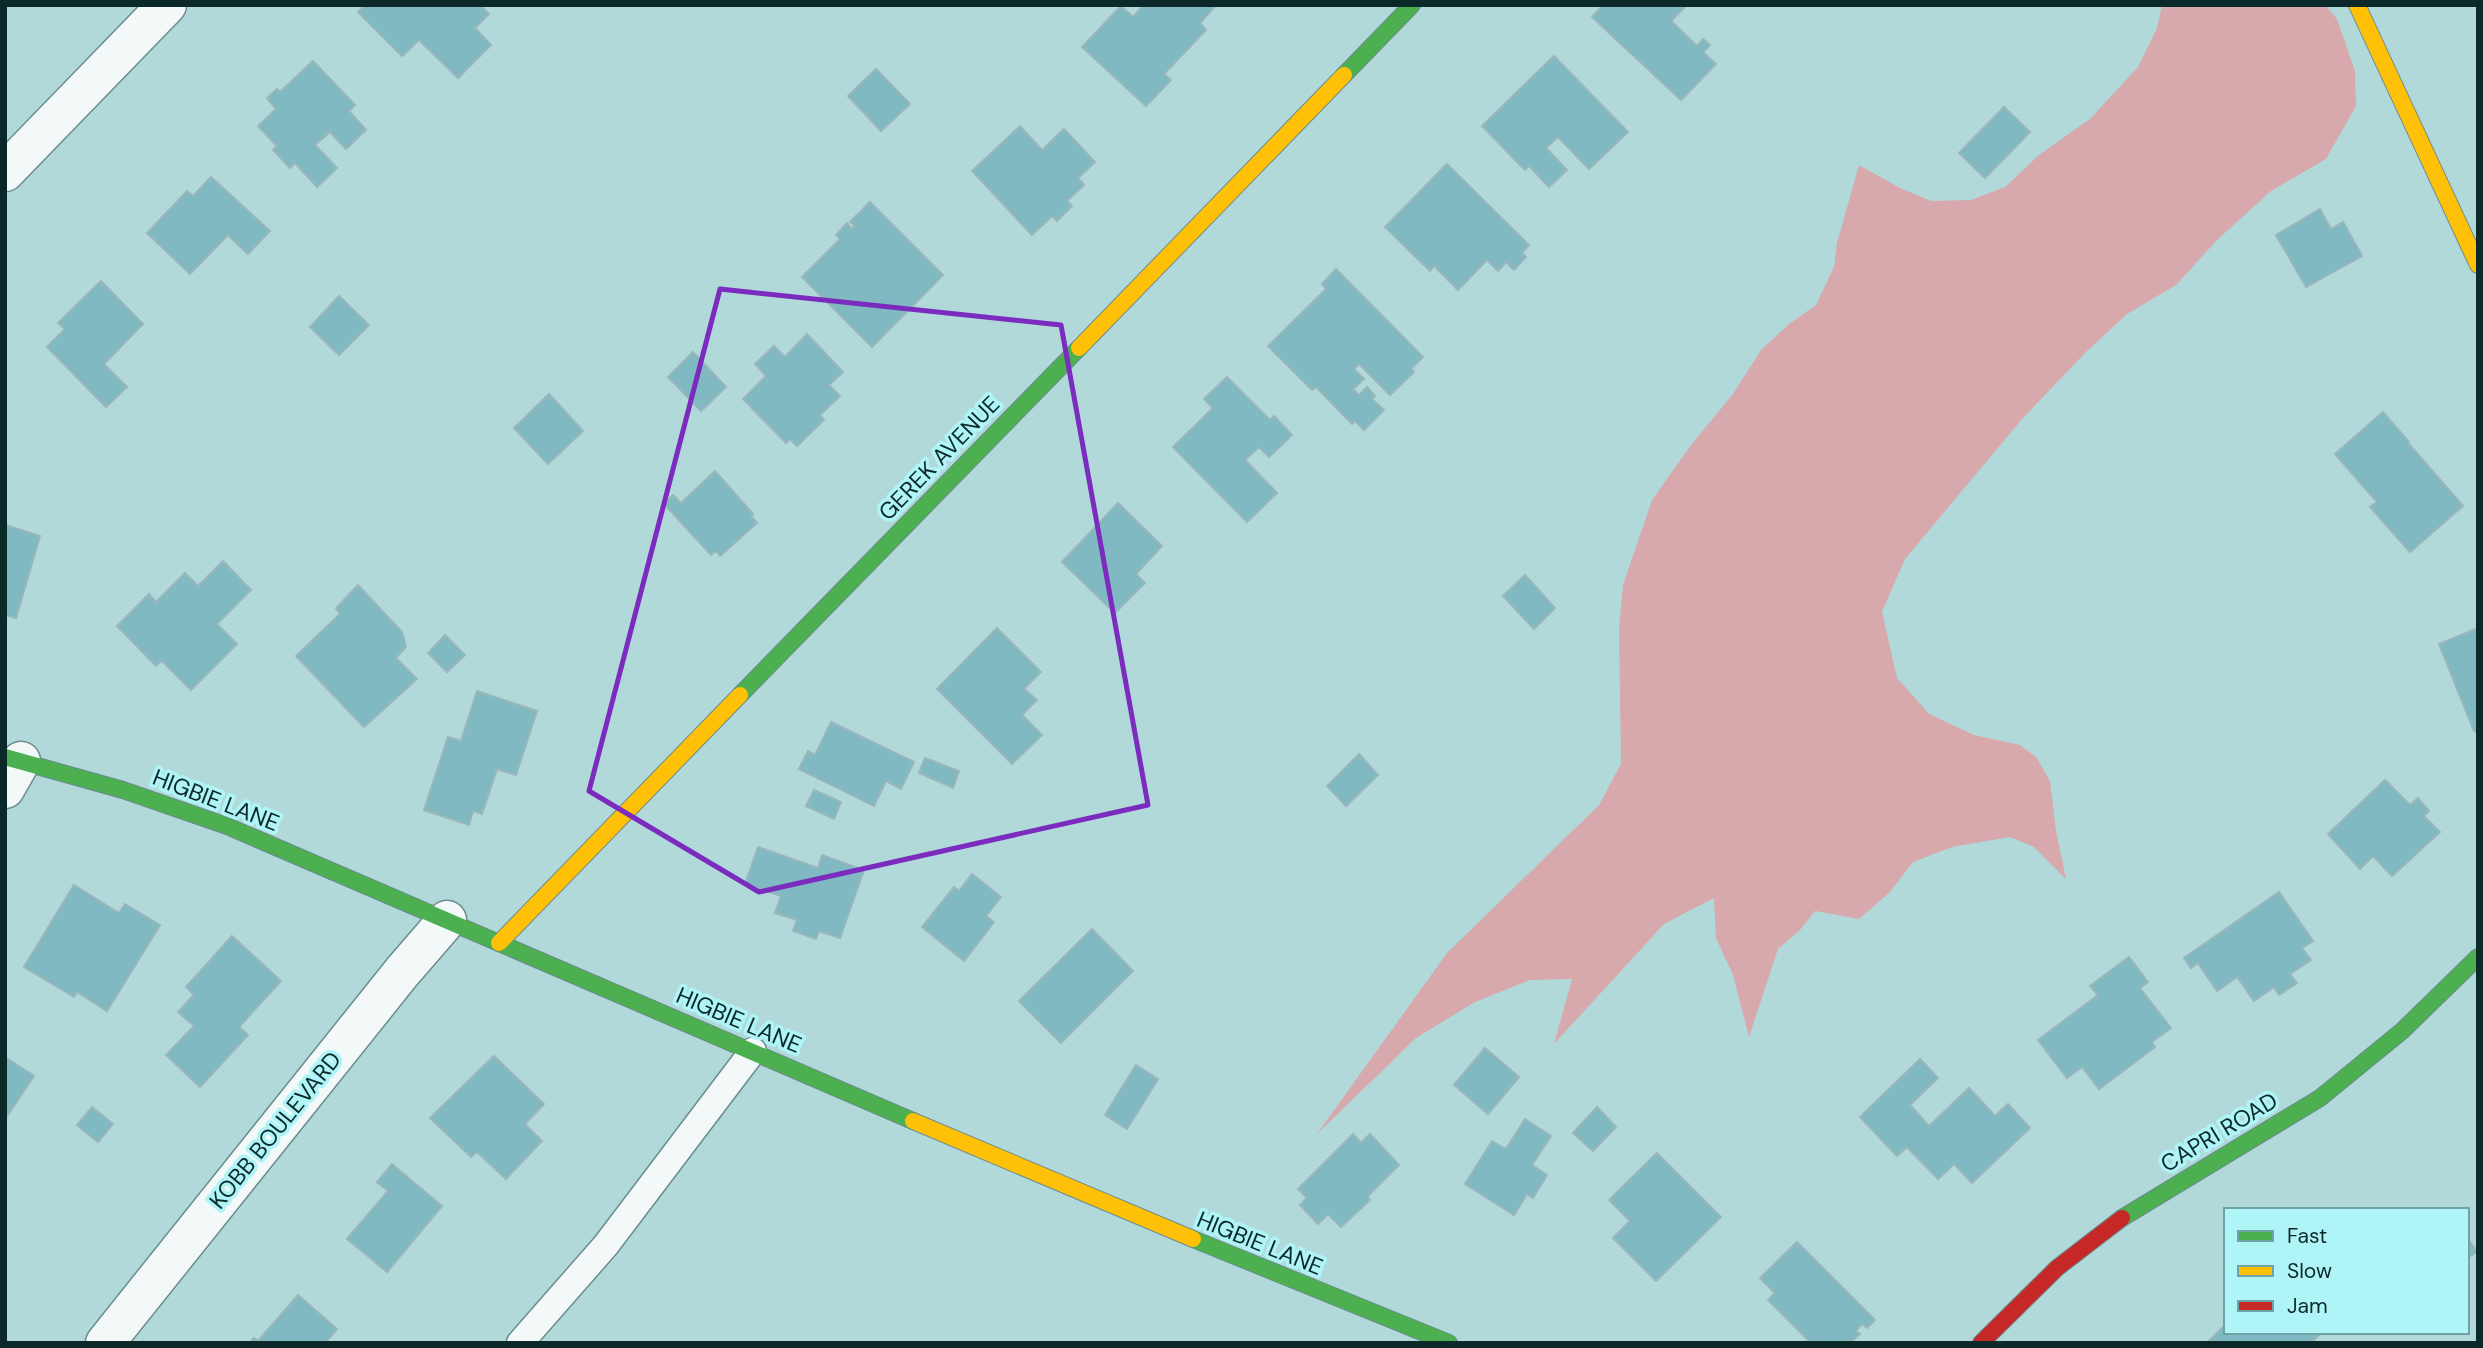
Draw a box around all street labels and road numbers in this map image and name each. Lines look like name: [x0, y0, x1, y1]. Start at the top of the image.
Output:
street label: GEREK AVENUE: [872, 389, 1006, 527]
street label: HIGBIE LANE: [148, 762, 284, 838]
street label: HIGBIE LANE: [672, 980, 806, 1060]
street label: KOBB BOULEVARD: [202, 1045, 348, 1215]
street label: CAPRI ROAD: [2155, 1085, 2283, 1179]
street label: HIGBIE LANE: [1193, 1204, 1327, 1282]

